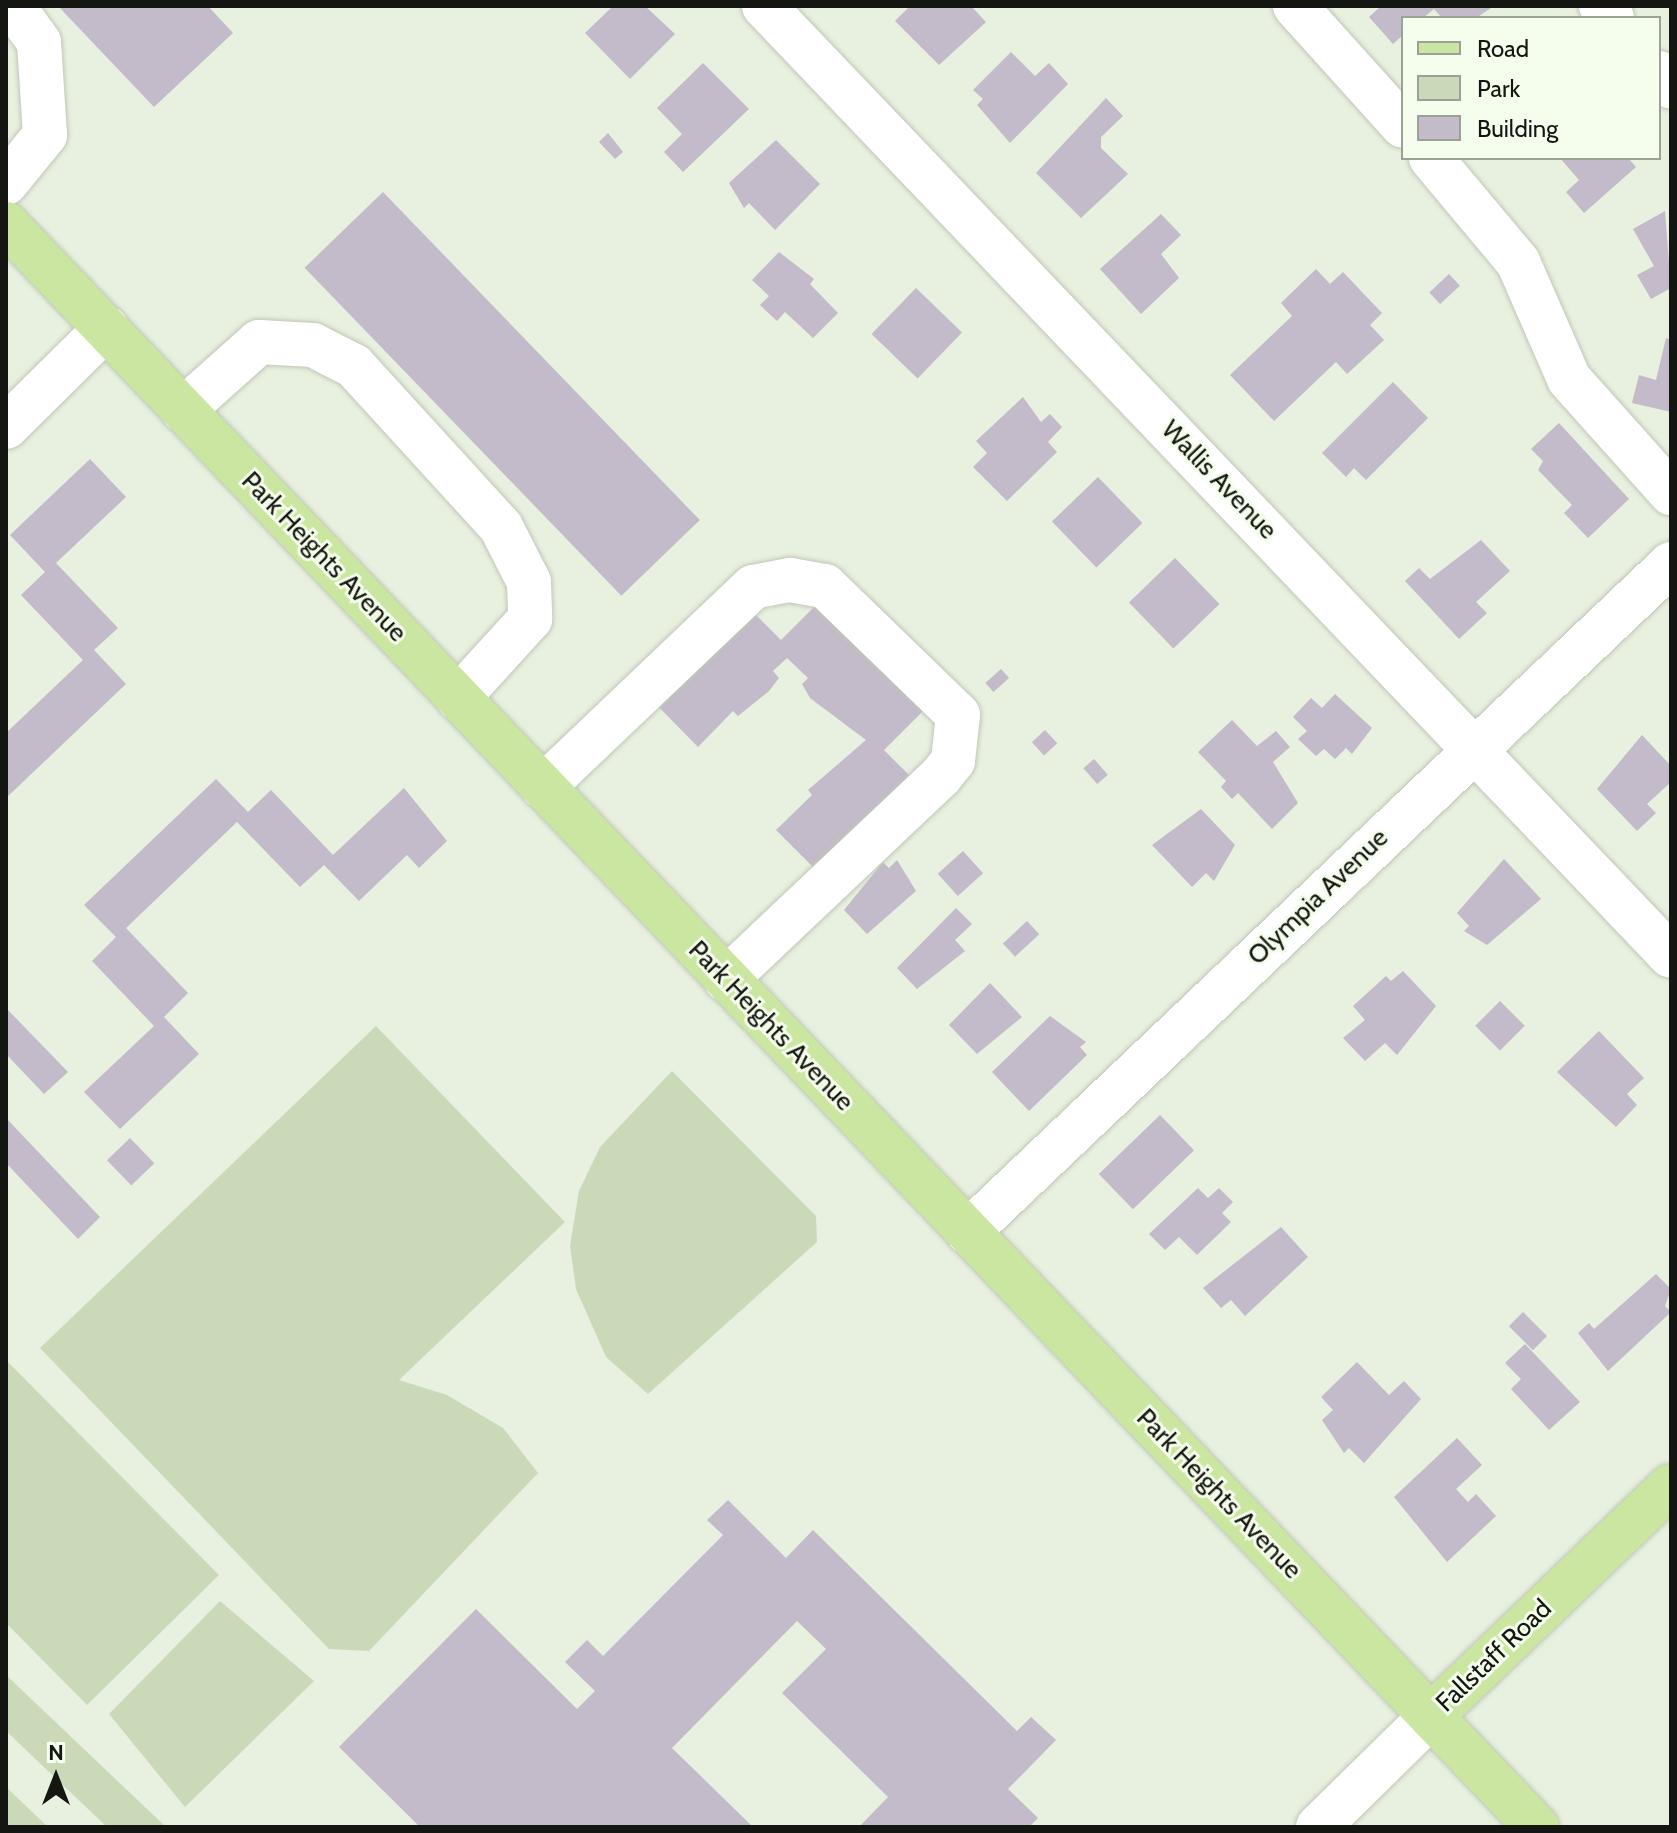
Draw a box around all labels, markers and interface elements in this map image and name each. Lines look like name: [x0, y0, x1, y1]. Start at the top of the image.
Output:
legend: [1401, 16, 1661, 160]
text: Road: [1477, 34, 1529, 63]
text: Park: [1477, 74, 1520, 103]
text: Building: [1477, 114, 1558, 143]
street label: Wallis Avenue: [1155, 414, 1283, 546]
street label: Park Heights Avenue: [235, 466, 413, 648]
street label: Olympia Avenue: [1242, 822, 1394, 972]
street label: Park Heights Avenue: [682, 935, 860, 1117]
street label: Park Heights Avenue: [1130, 1403, 1308, 1585]
street label: Fallstaff Road: [1430, 1593, 1558, 1719]
north arrow: [16, 1737, 96, 1817]
text: N: [48, 1739, 64, 1766]

